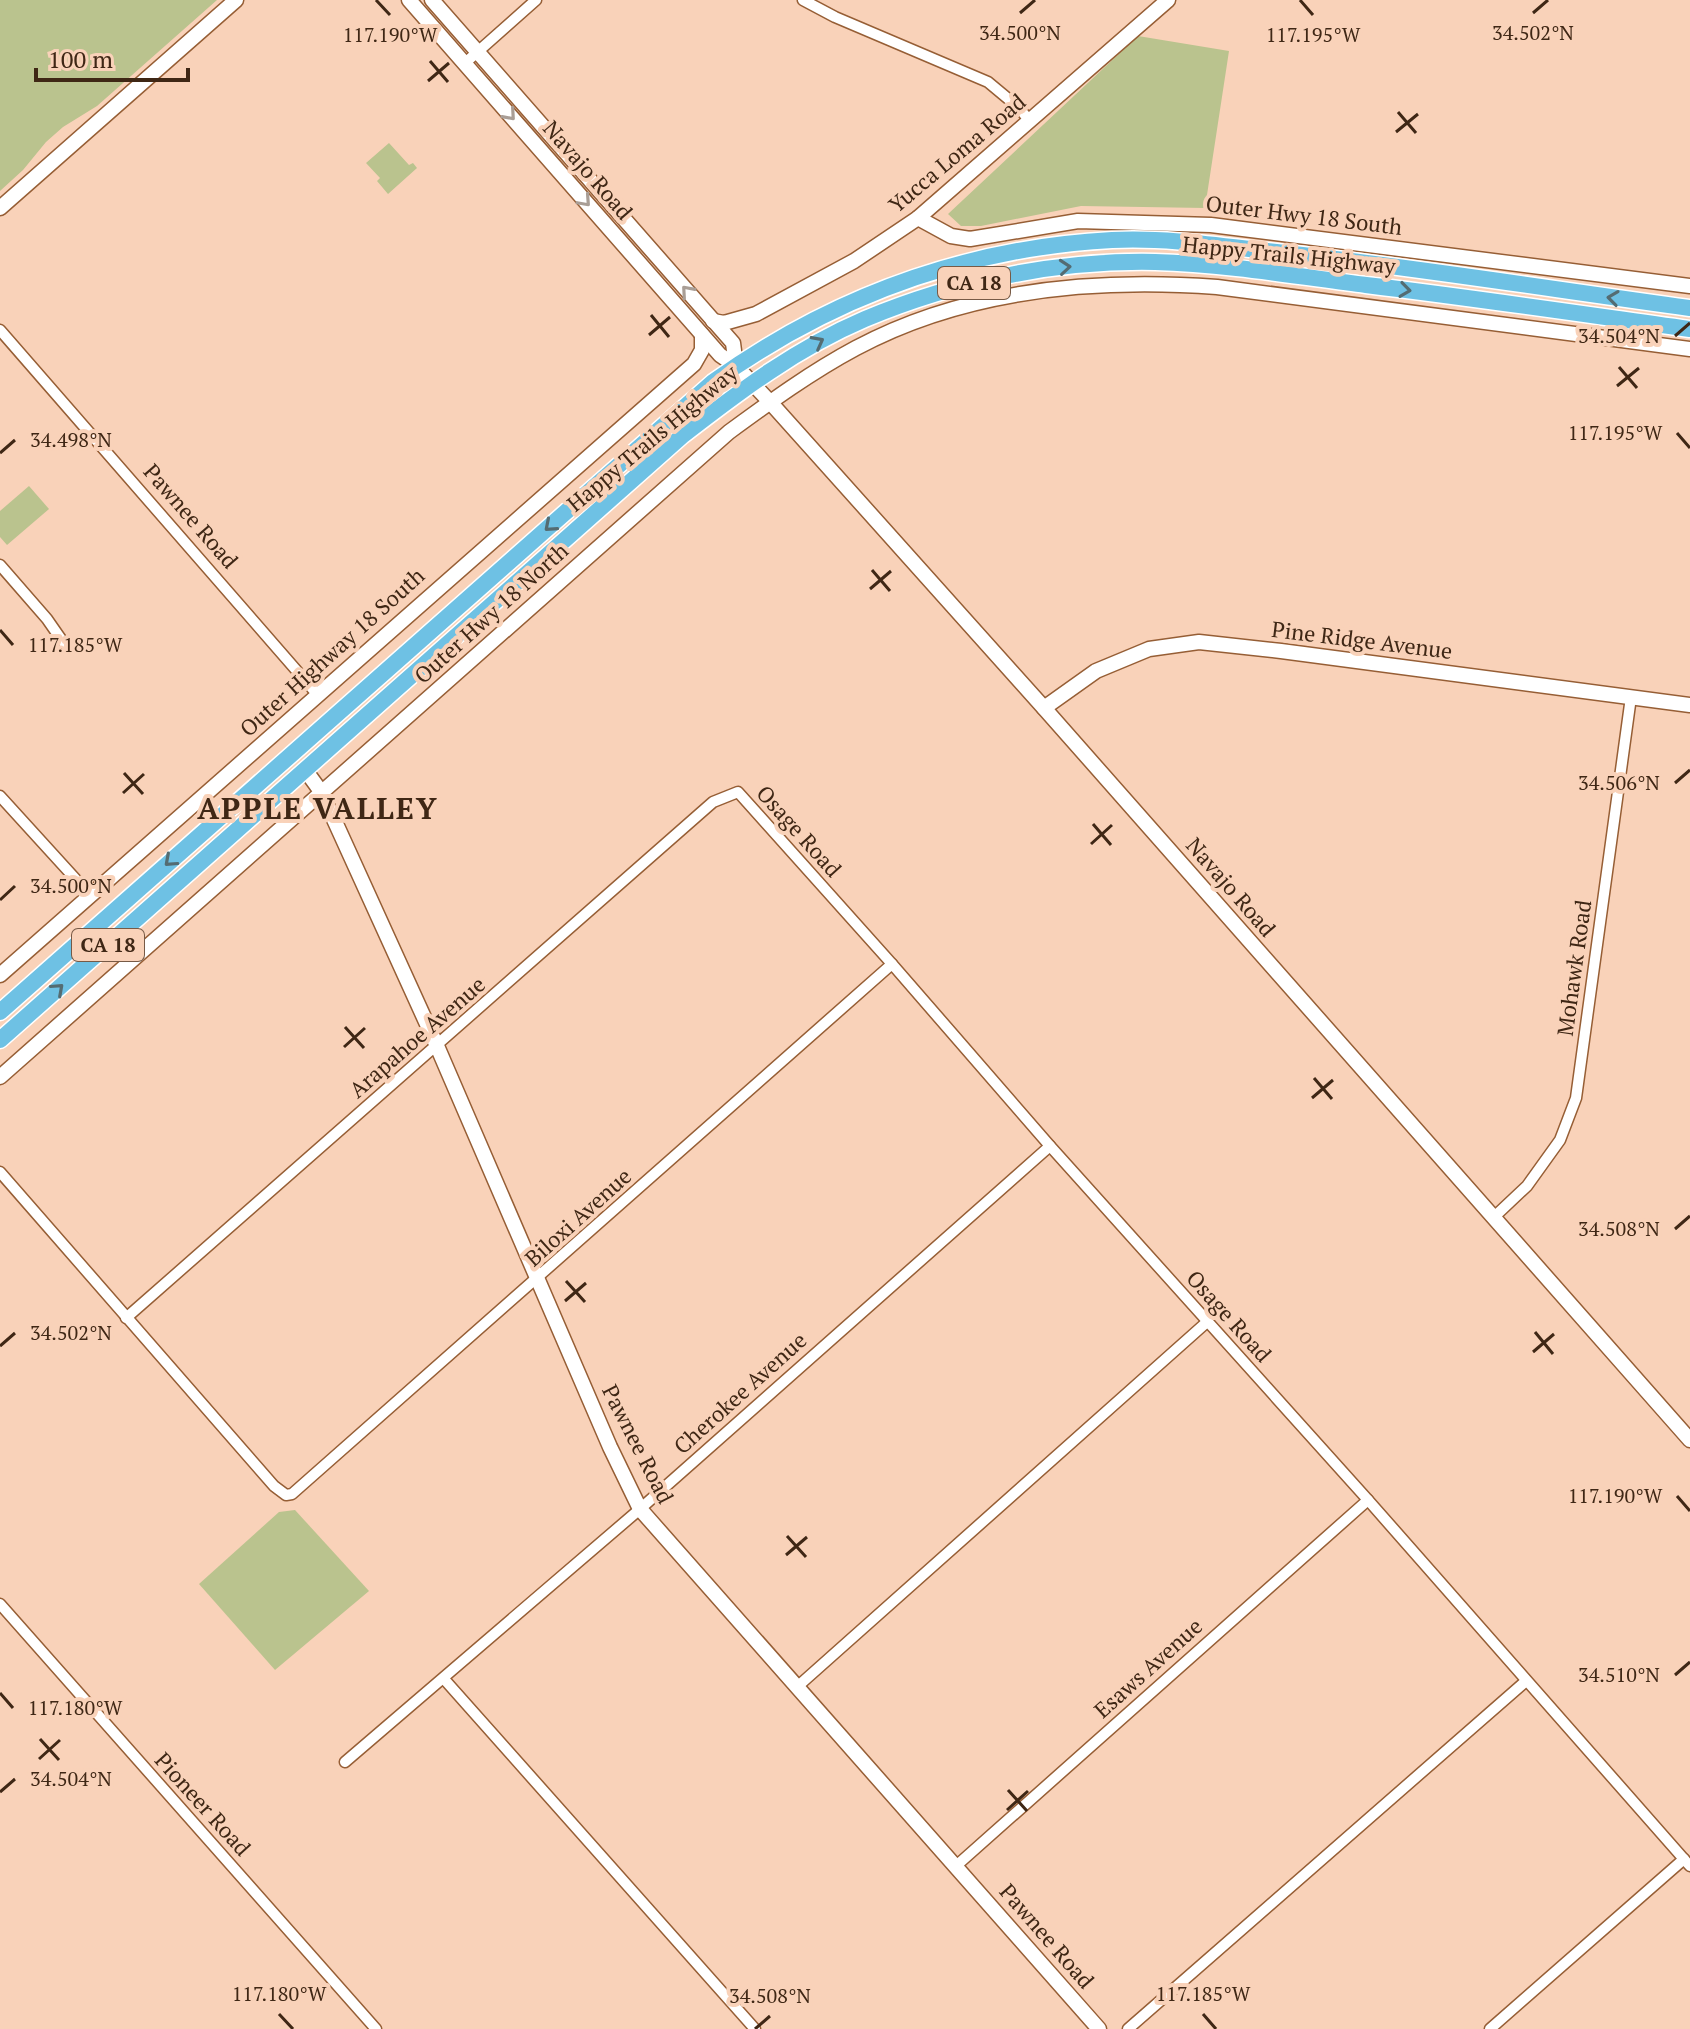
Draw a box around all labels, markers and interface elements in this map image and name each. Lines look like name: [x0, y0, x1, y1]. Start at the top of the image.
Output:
text: 34.500°N: [979, 19, 1061, 46]
text: 34.502°N: [1492, 19, 1574, 46]
text: 117.190°W: [343, 21, 438, 48]
text: 117.195°W: [1266, 21, 1361, 48]
scale bar: [36, 32, 188, 82]
text: 100 m: [48, 43, 113, 75]
street label: Yucca Loma Road: [882, 87, 1031, 218]
one-way arrow: [500, 105, 515, 120]
street label: Navajo Road: [537, 114, 639, 225]
street label: Outer Hwy 18 South: [1204, 188, 1404, 241]
one-way arrow: [576, 192, 590, 207]
street label: Happy Trails Highway: [1181, 229, 1398, 280]
one-way arrow: [1059, 258, 1072, 275]
road number: CA 18: [938, 267, 1010, 299]
one-way arrow: [1399, 281, 1412, 298]
one-way arrow: [682, 285, 697, 300]
one-way arrow: [1606, 290, 1620, 307]
text: 34.504°N: [1578, 322, 1660, 349]
one-way arrow: [810, 337, 824, 352]
street label: Happy Trails Highway: [560, 357, 744, 518]
text: 117.195°W: [1568, 419, 1663, 446]
text: 34.498°N: [30, 426, 112, 453]
street label: Pawnee Road: [138, 457, 245, 574]
one-way arrow: [544, 516, 559, 531]
street label: Outer Hwy 18 North: [408, 536, 574, 690]
street label: Outer Highway 18 South: [233, 561, 430, 742]
street label: Pine Ridge Avenue: [1270, 614, 1454, 665]
text: 117.185°W: [28, 631, 123, 658]
text: 34.506°N: [1578, 769, 1660, 796]
street label: Osage Road: [750, 779, 848, 883]
district label: APPLE VALLEY: [197, 788, 439, 828]
street label: Navajo Road: [1180, 831, 1282, 942]
one-way arrow: [165, 851, 180, 865]
text: 34.500°N: [30, 872, 112, 899]
street label: Mohawk Road: [1550, 898, 1597, 1038]
road number: CA 18: [72, 929, 144, 961]
street label: Arapahoe Avenue: [343, 970, 491, 1104]
one-way arrow: [49, 984, 64, 998]
street label: Biloxi Avenue: [518, 1161, 637, 1272]
text: 34.508°N: [1578, 1215, 1660, 1242]
street label: Osage Road: [1180, 1264, 1278, 1368]
text: 34.502°N: [30, 1319, 112, 1346]
street label: Cherokee Avenue: [667, 1325, 812, 1460]
street label: Pawnee Road: [596, 1379, 681, 1508]
text: 117.190°W: [1568, 1482, 1663, 1509]
street label: Esaws Avenue: [1087, 1611, 1208, 1724]
text: 34.510°N: [1578, 1661, 1660, 1688]
text: 117.180°W: [28, 1694, 123, 1721]
street label: Pioneer Road: [149, 1746, 258, 1862]
text: 34.504°N: [30, 1765, 112, 1792]
street label: Pawnee Road: [994, 1877, 1101, 1994]
text: 117.180°W: [232, 1980, 327, 2007]
text: 117.185°W: [1156, 1980, 1251, 2007]
text: 34.508°N: [729, 1982, 811, 2009]

